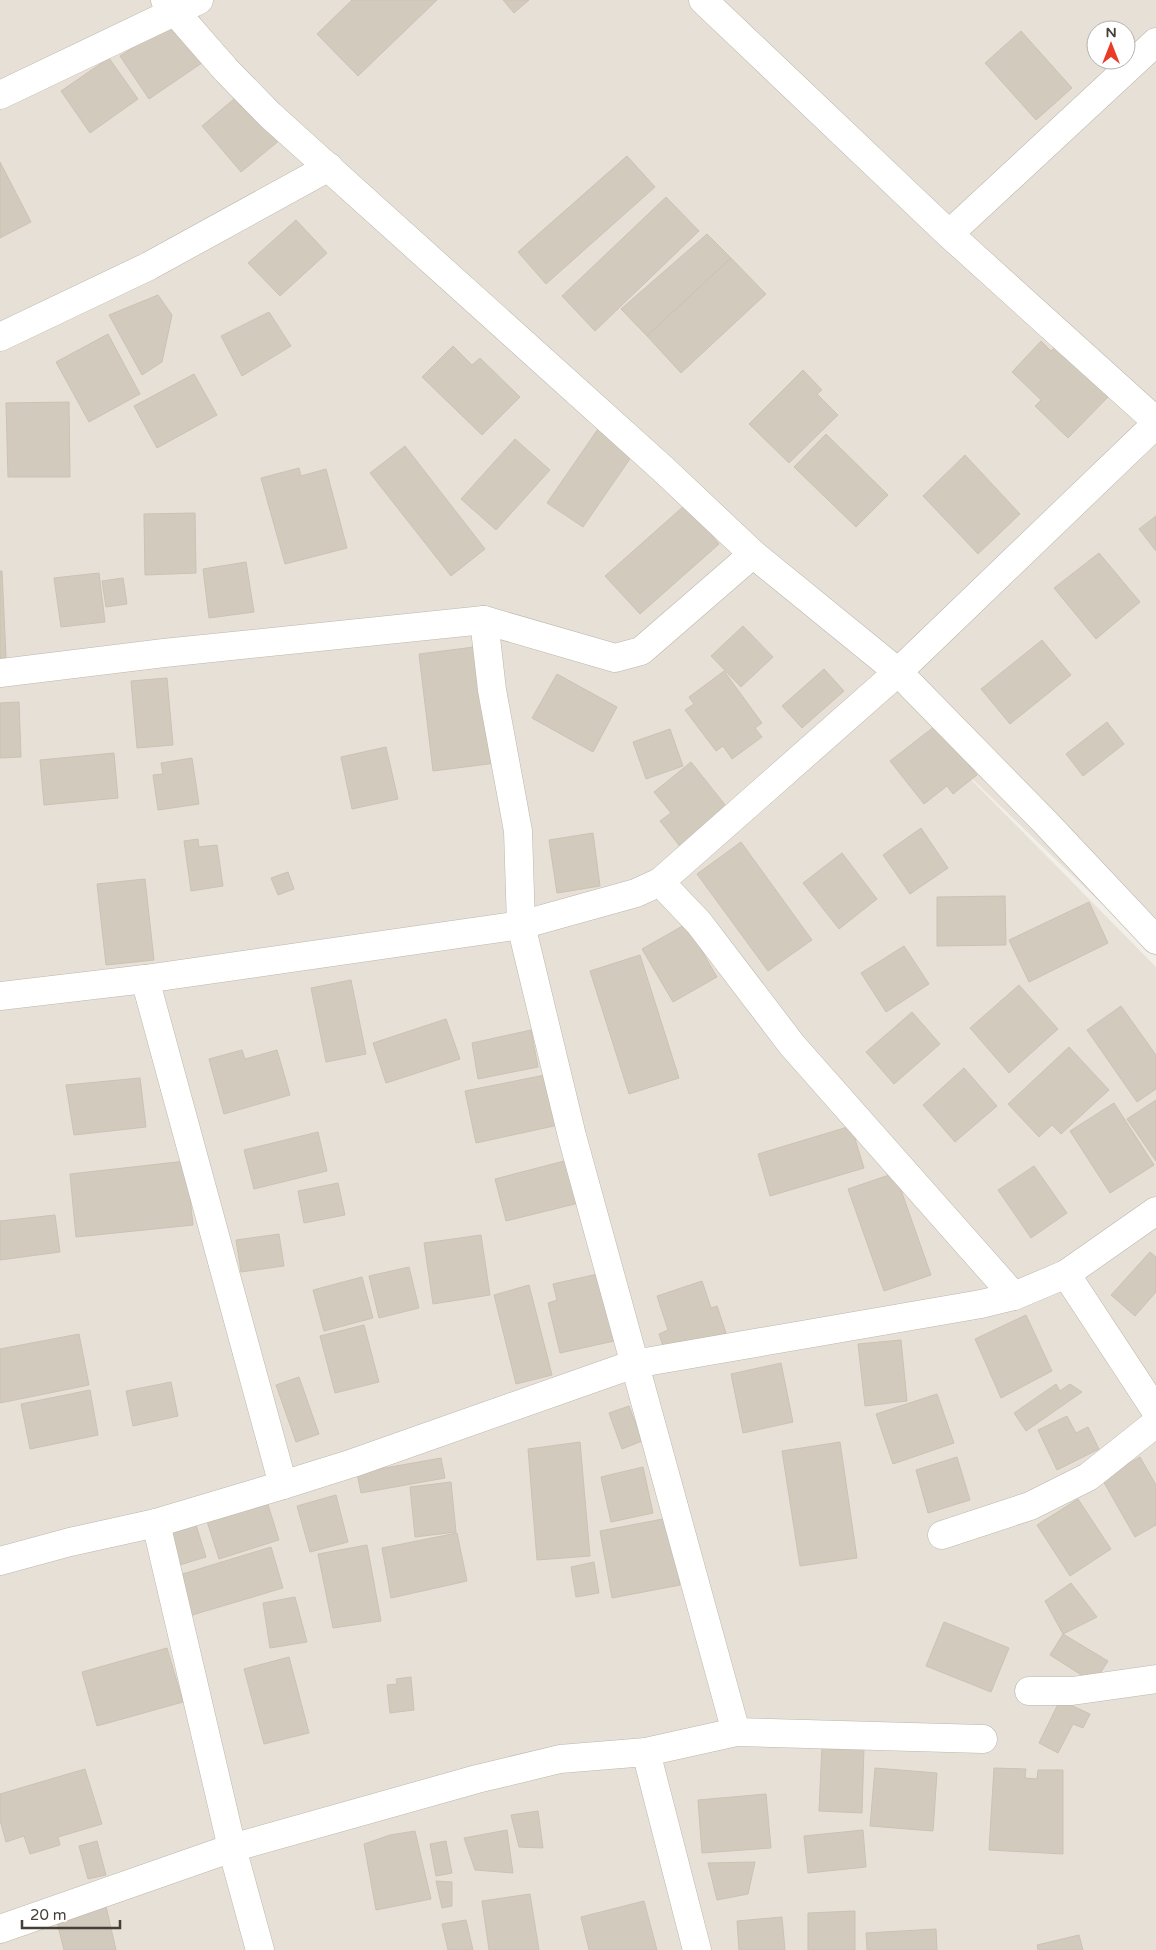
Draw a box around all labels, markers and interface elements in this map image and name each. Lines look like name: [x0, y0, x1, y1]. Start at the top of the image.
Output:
north arrow: [1086, 20, 1136, 70]
text: N: [1105, 24, 1117, 41]
scale bar: [22, 1898, 120, 1930]
text: 20 m: [30, 1906, 67, 1924]

